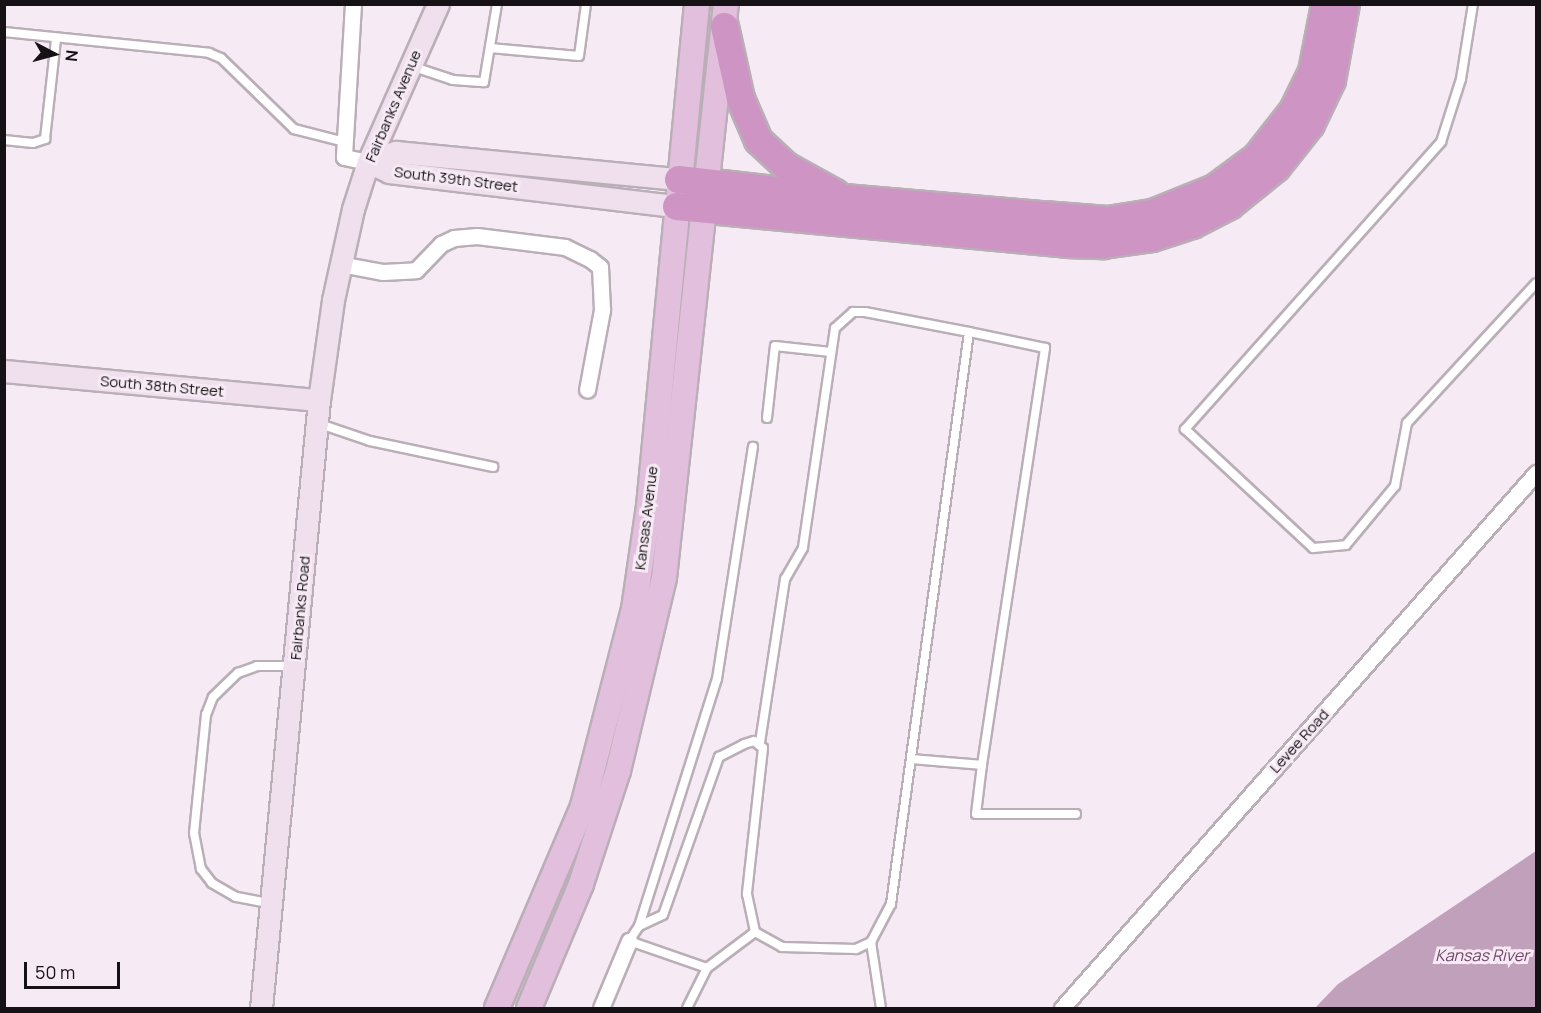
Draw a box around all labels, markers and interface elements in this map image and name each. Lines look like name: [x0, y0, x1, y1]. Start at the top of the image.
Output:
north arrow: [24, 24, 84, 84]
street label: Fairbanks Avenue: [361, 47, 425, 165]
text: N: [60, 49, 83, 63]
street label: South 39th Street: [393, 162, 519, 196]
street label: South 38th Street: [99, 372, 225, 400]
street label: Kansas Avenue: [631, 465, 661, 571]
street label: Fairbanks Road: [286, 555, 314, 661]
street label: Levee Road: [1266, 705, 1332, 777]
water label: Kansas River: [1435, 945, 1529, 965]
scale bar: [27, 950, 123, 988]
text: 50 m: [35, 960, 75, 984]

